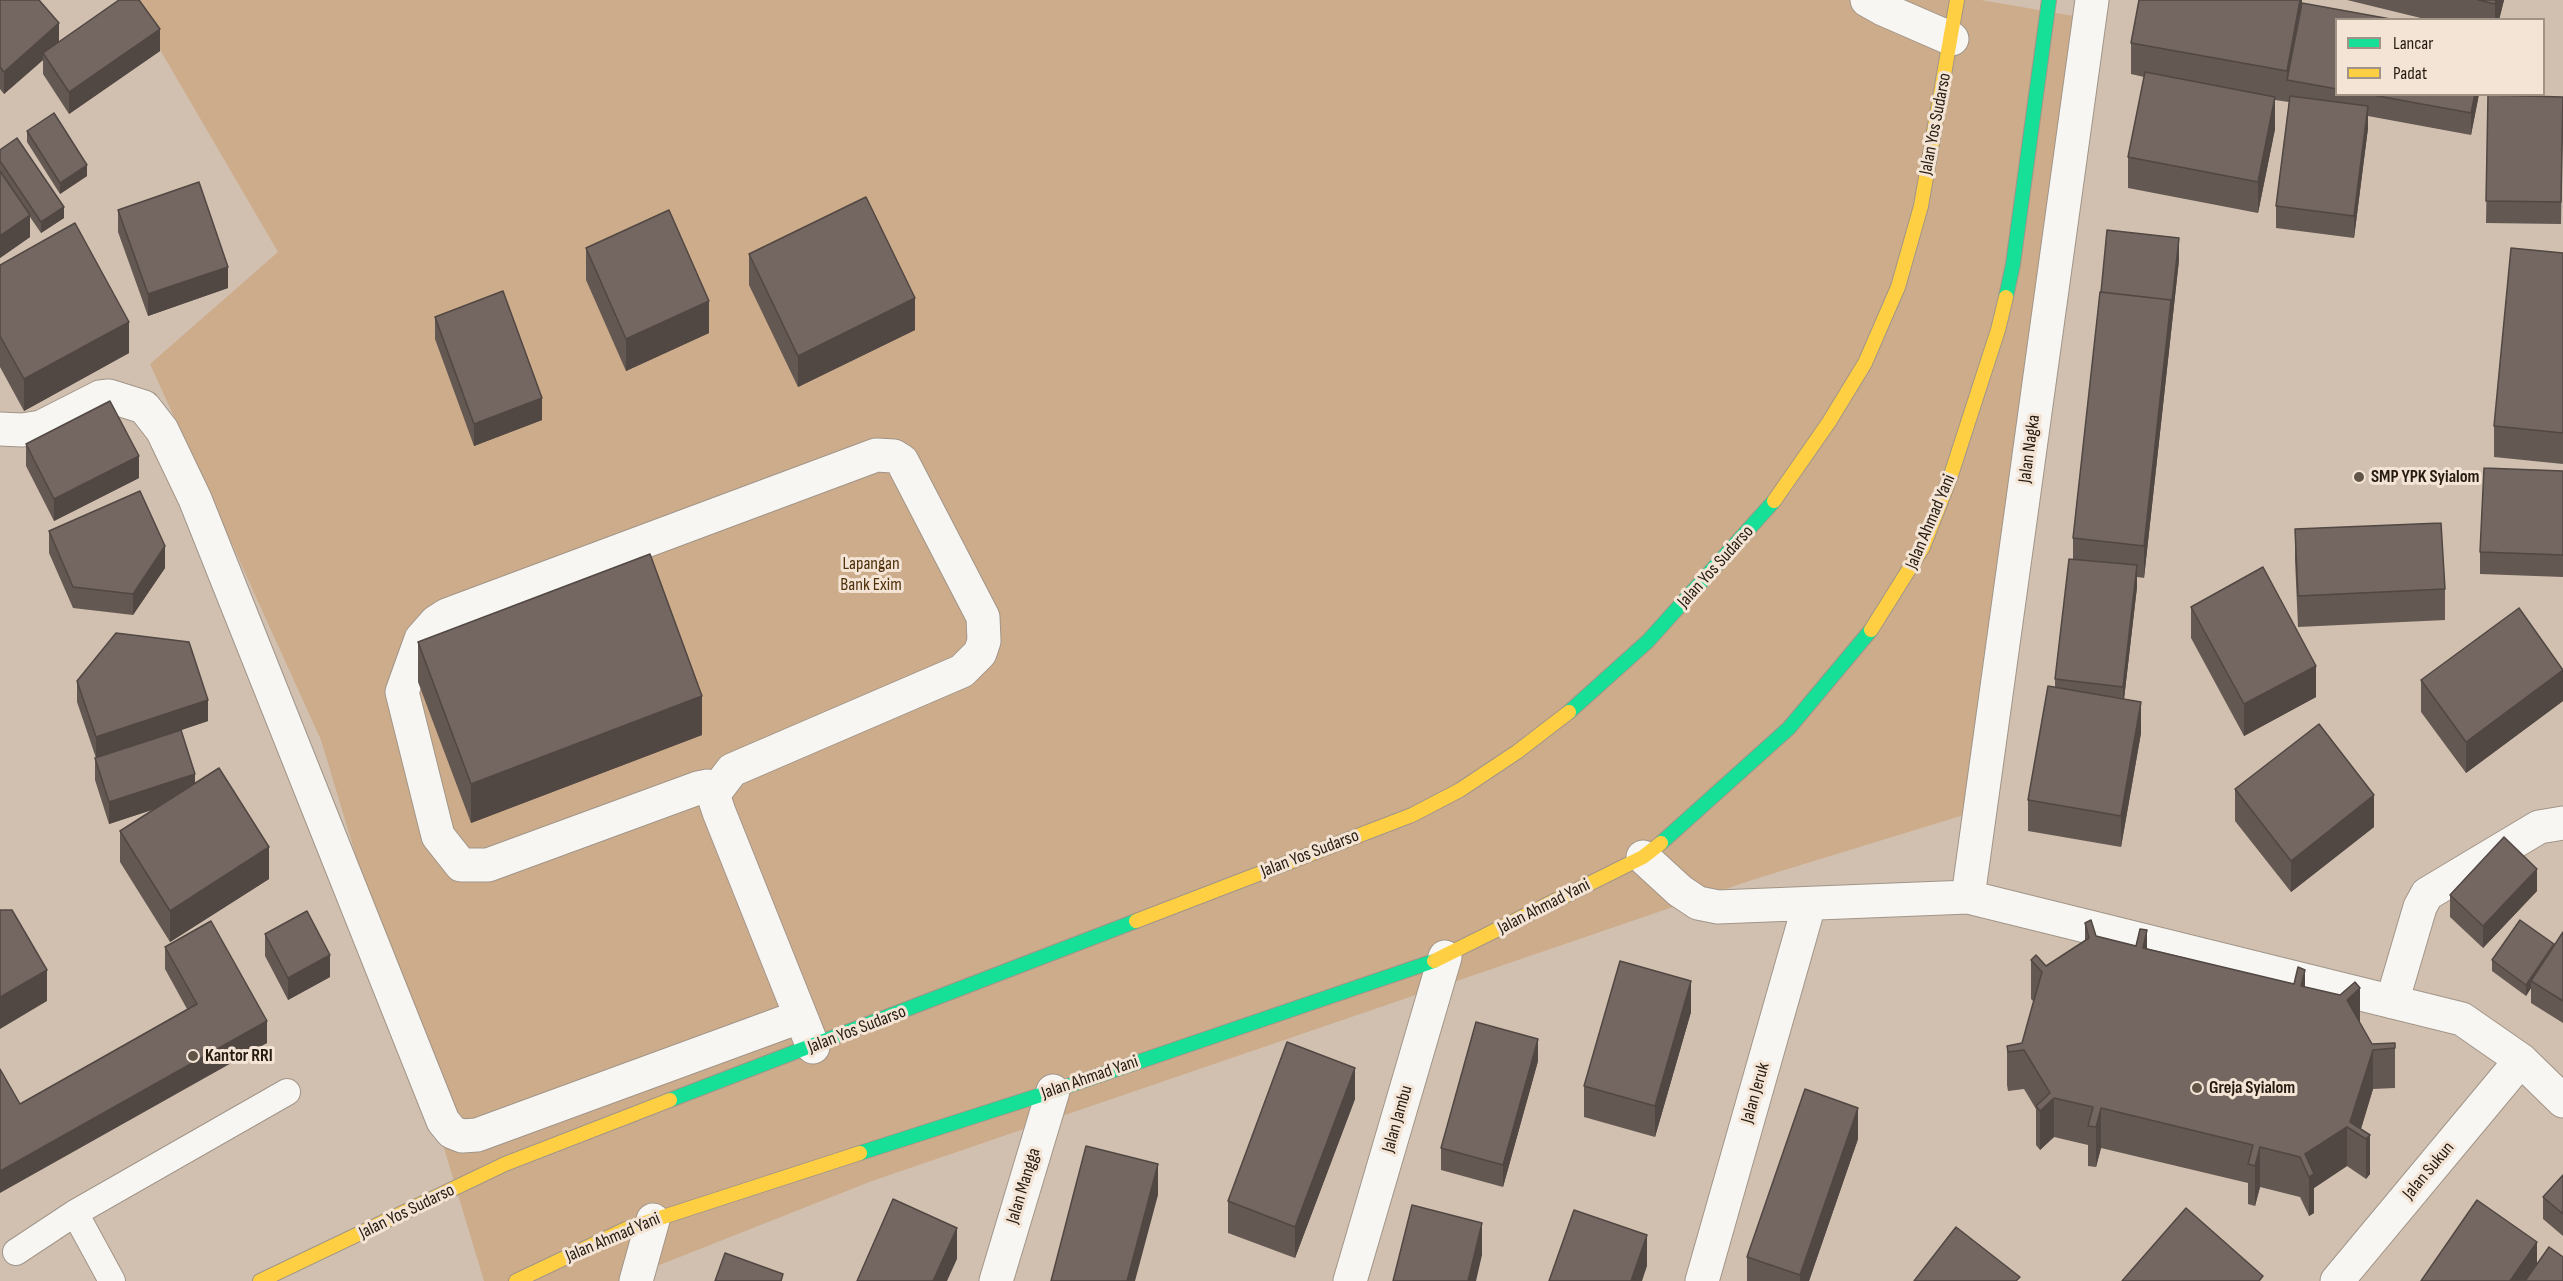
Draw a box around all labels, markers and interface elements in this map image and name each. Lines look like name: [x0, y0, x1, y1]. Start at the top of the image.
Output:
legend: [2335, 18, 2545, 96]
text: Lancar: [2393, 33, 2433, 54]
text: Padat: [2393, 63, 2427, 84]
street label: Jalan Yos Sudarso: [1916, 71, 1956, 177]
street label: Jalan Nagka: [2015, 414, 2045, 484]
place label: SMP YPK Syialom: [2371, 466, 2480, 488]
marker: SMP YPK Syialom: [2352, 470, 2366, 484]
street label: Jalan Ahmad Yani: [1901, 471, 1961, 573]
street label: Jalan Yos Sudarso: [1673, 521, 1759, 613]
park label: Lapangan Bank Exim: [840, 553, 902, 596]
street label: Jalan Yos Sudarso: [1258, 825, 1362, 883]
street label: Jalan Ahmad Yani: [1494, 875, 1594, 939]
street label: Jalan Yos Sudarso: [805, 1001, 909, 1059]
place label: Kantor RRI: [205, 1045, 273, 1067]
marker: Kantor RRI: [186, 1049, 200, 1063]
street label: Jalan Ahmad Yani: [1039, 1051, 1141, 1105]
street label: Jalan Jeruk: [1737, 1060, 1775, 1126]
place label: Greja Syialom: [2209, 1077, 2295, 1099]
marker: Greja Syialom: [2190, 1081, 2204, 1095]
street label: Jalan Jambu: [1378, 1083, 1418, 1155]
street label: Jalan Sukun: [2399, 1138, 2459, 1204]
street label: Jalan Mangga: [1002, 1146, 1046, 1226]
street label: Jalan Yos Sudarso: [356, 1180, 458, 1244]
street label: Jalan Ahmad Yani: [562, 1208, 664, 1268]

